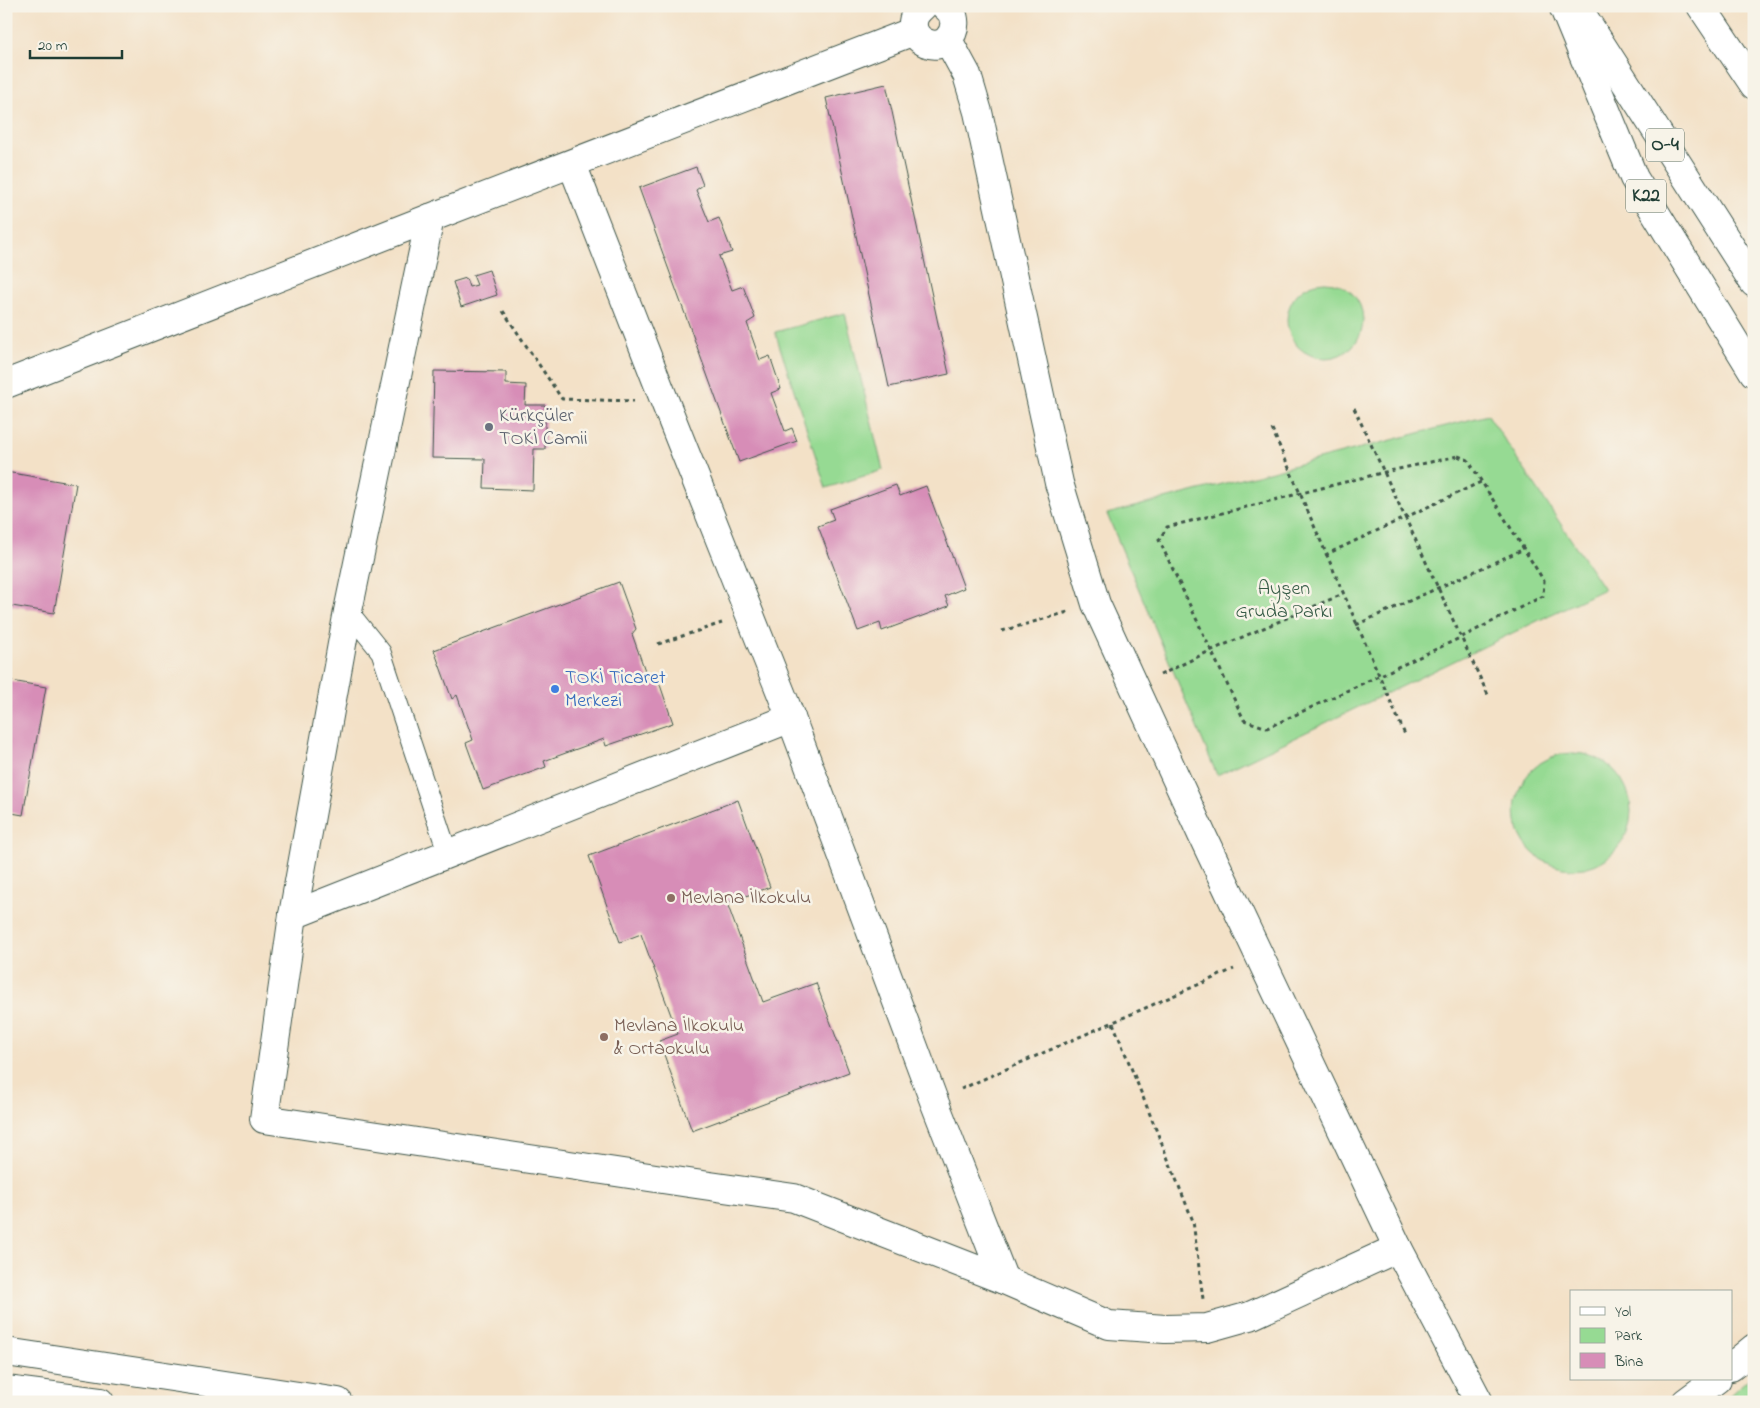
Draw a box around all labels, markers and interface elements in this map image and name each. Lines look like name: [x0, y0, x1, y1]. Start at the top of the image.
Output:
scale bar: [30, 28, 122, 60]
text: 20 m: [38, 35, 68, 57]
road number: O-4: [1646, 128, 1684, 162]
road number: K22: [1626, 180, 1666, 212]
place label: Kürkçüler TOKİ Camii: [499, 402, 588, 454]
marker: Kürkçüler TOKİ Camii: [483, 421, 495, 433]
park label: Ayşen Gruda Parkı: [1236, 575, 1332, 627]
place label: TOKİ Ticaret Merkezi: [565, 664, 666, 716]
marker: TOKİ Ticaret Merkezi: [549, 683, 561, 695]
place label: Mevlana İlkokulu: [681, 884, 811, 913]
marker: Mevlana İlkokulu: [665, 892, 677, 904]
place label: Mevlana İlkokulu & Ortaokulu: [614, 1012, 744, 1064]
marker: Mevlana İlkokulu & Ortaokulu: [598, 1031, 610, 1043]
legend: [1570, 1290, 1732, 1380]
text: Yol: [1615, 1301, 1631, 1323]
text: Park: [1615, 1325, 1643, 1347]
text: Bina: [1614, 1351, 1643, 1373]

